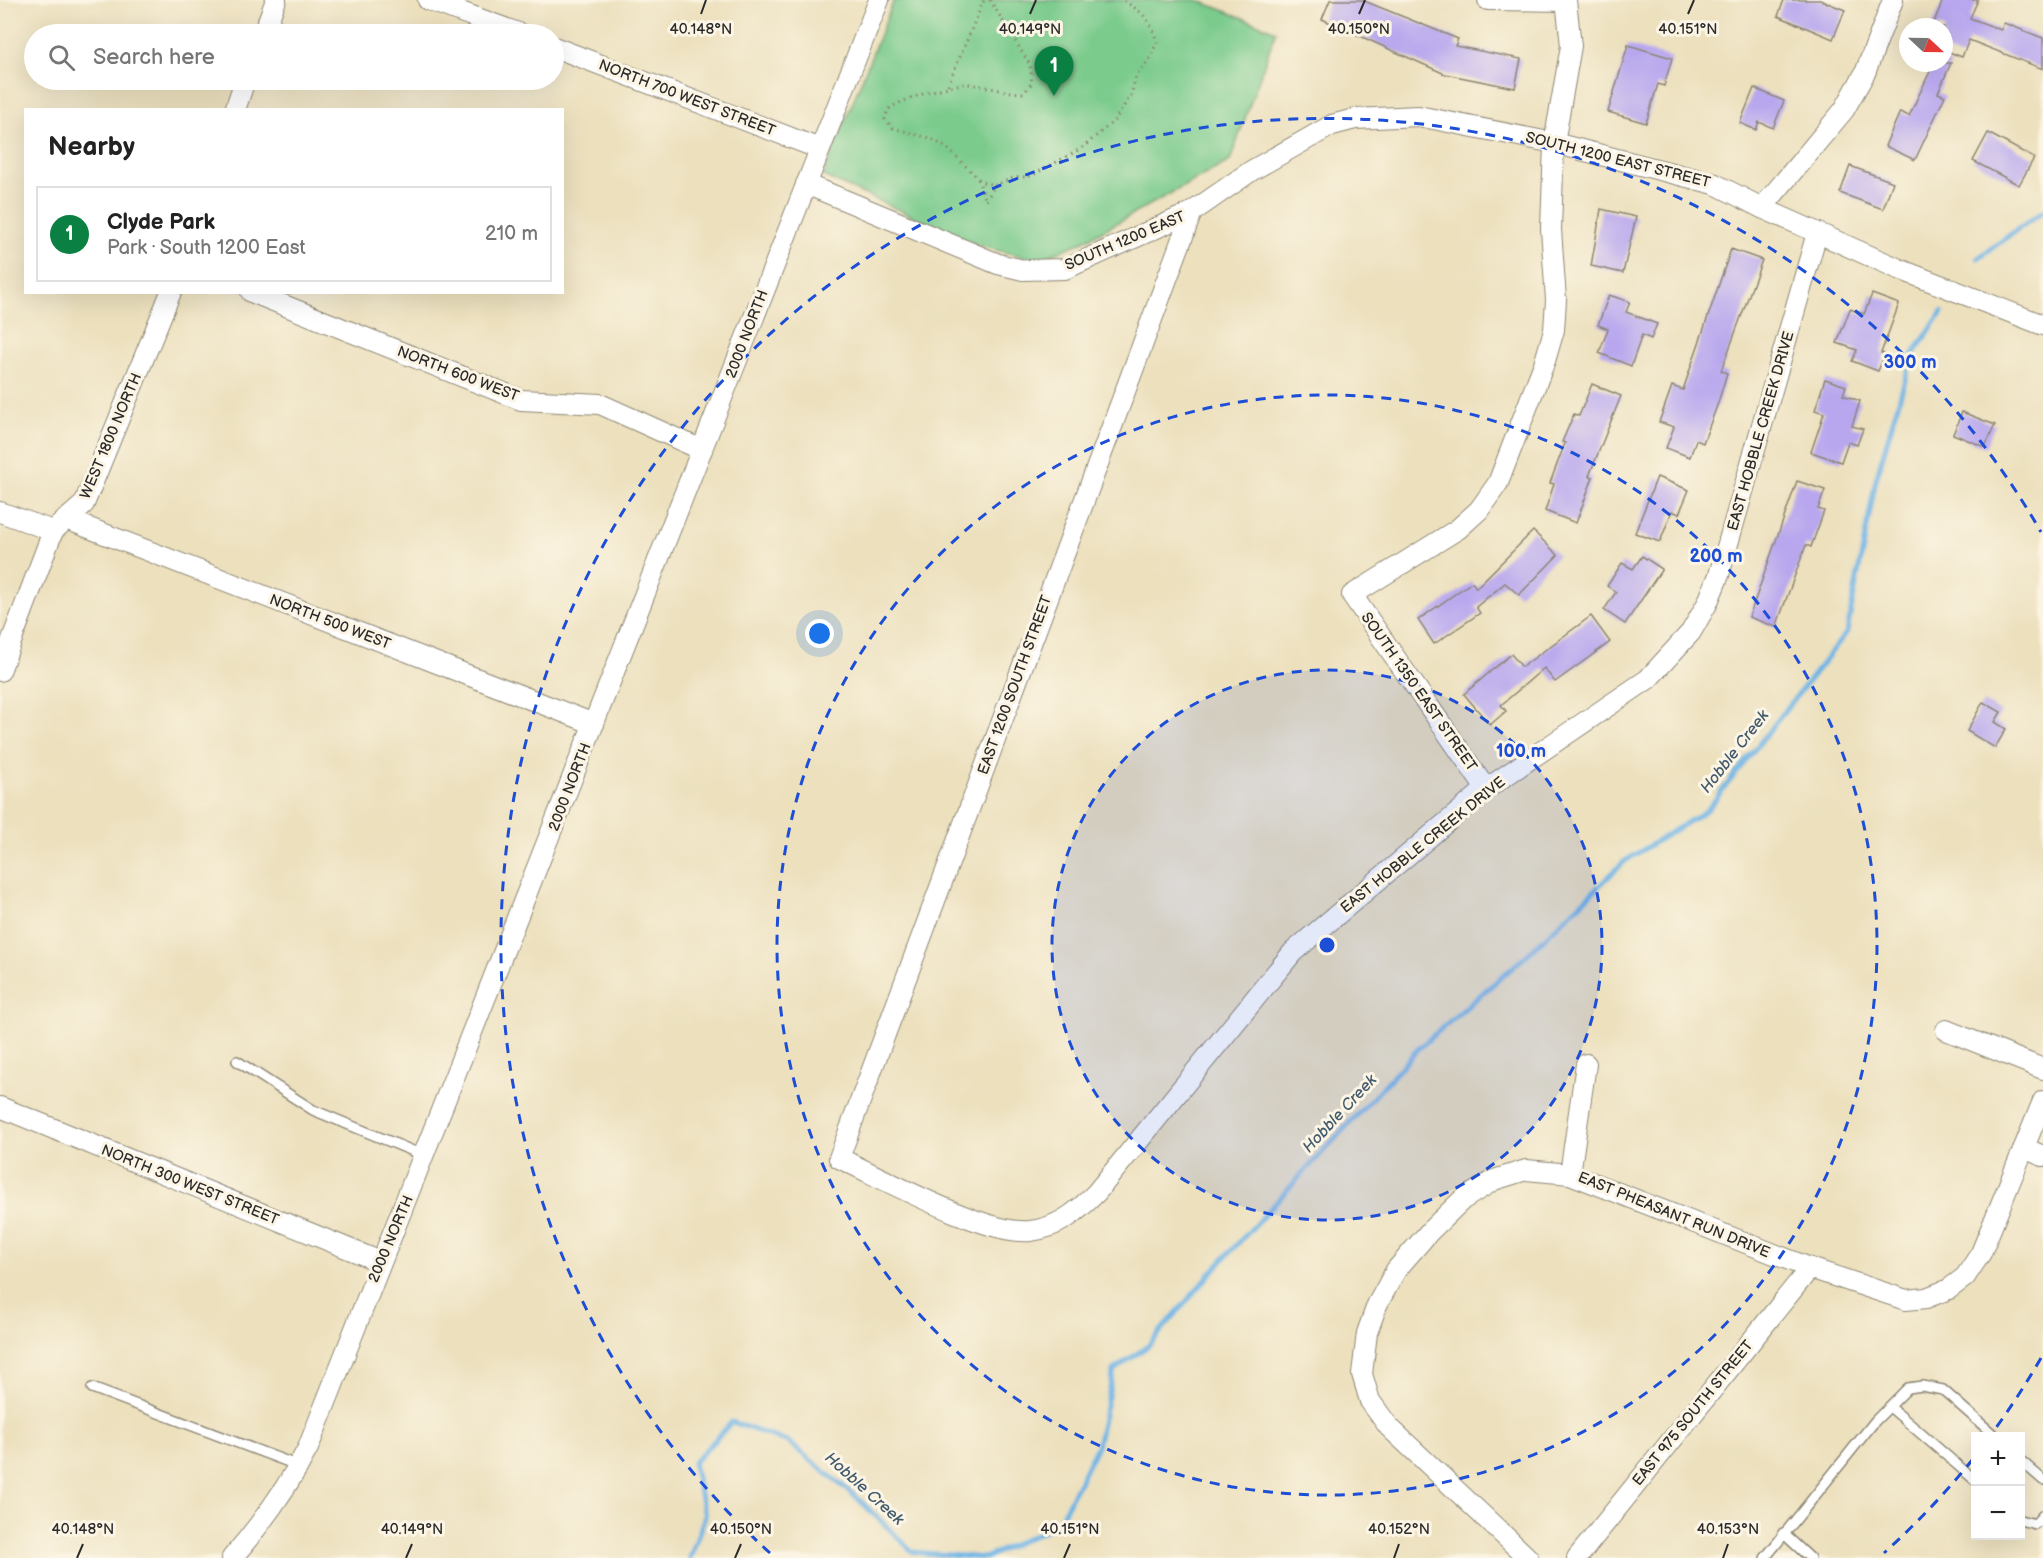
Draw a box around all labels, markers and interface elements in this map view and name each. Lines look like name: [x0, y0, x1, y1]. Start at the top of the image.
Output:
north arrow: [1899, 18, 1953, 72]
text: 40.148°N: [670, 20, 732, 39]
text: 40.149°N: [999, 20, 1061, 39]
text: 40.150°N: [1328, 20, 1390, 39]
text: 40.151°N: [1658, 20, 1718, 39]
search box: [24, 24, 564, 90]
icon: search: [45, 41, 78, 74]
text: Search here: [93, 44, 215, 71]
pin: 1: [1034, 46, 1074, 96]
street label: NORTH 700 WEST STREET: [596, 55, 778, 141]
street label: SOUTH 1200 EAST STREET: [1524, 128, 1712, 192]
text: Nearby: [48, 132, 135, 163]
street label: SOUTH 1200 EAST: [1062, 207, 1188, 275]
text: Clyde Park: [107, 209, 215, 236]
text: 1: [65, 222, 74, 246]
text: 210 m: [485, 222, 538, 246]
text: Park · South 1200 East: [107, 236, 306, 260]
street label: 2000 NORTH: [722, 287, 772, 381]
street label: EAST HOBBLE CREEK DRIVE: [1723, 329, 1799, 533]
street label: NORTH 600 WEST: [394, 342, 522, 406]
text: 300 m: [1883, 352, 1937, 373]
street label: WEST 1800 NORTH: [76, 370, 146, 502]
text: 200 m: [1689, 546, 1743, 567]
street label: NORTH 500 WEST: [267, 590, 393, 654]
street label: EAST 1200 SOUTH STREET: [974, 593, 1056, 777]
street label: SOUTH 1350 EAST STREET: [1357, 609, 1481, 775]
your location: [805, 619, 834, 648]
water label: Hobble Creek: [1697, 706, 1774, 797]
street label: 2000 NORTH: [545, 740, 595, 834]
text: 100 m: [1496, 741, 1546, 762]
street label: EAST HOBBLE CREEK DRIVE: [1337, 773, 1509, 917]
centre of rings: [1317, 935, 1337, 955]
water label: Hobble Creek: [1299, 1070, 1382, 1157]
street label: NORTH 300 WEST STREET: [98, 1141, 282, 1229]
street label: EAST PHEASANT RUN DRIVE: [1575, 1168, 1773, 1262]
street label: 2000 NORTH: [364, 1193, 418, 1285]
street label: EAST 975 SOUTH STREET: [1628, 1336, 1758, 1490]
map controls: [1971, 1432, 2025, 1540]
button: +: [1971, 1432, 2025, 1486]
water label: Hobble Creek: [821, 1449, 908, 1530]
button: −: [1971, 1486, 2025, 1540]
text: 40.148°N: [52, 1520, 114, 1539]
text: 40.149°N: [381, 1520, 443, 1539]
text: 40.150°N: [710, 1520, 772, 1539]
text: 40.151°N: [1040, 1520, 1100, 1539]
text: 40.152°N: [1368, 1520, 1430, 1539]
text: 40.153°N: [1697, 1520, 1759, 1539]

